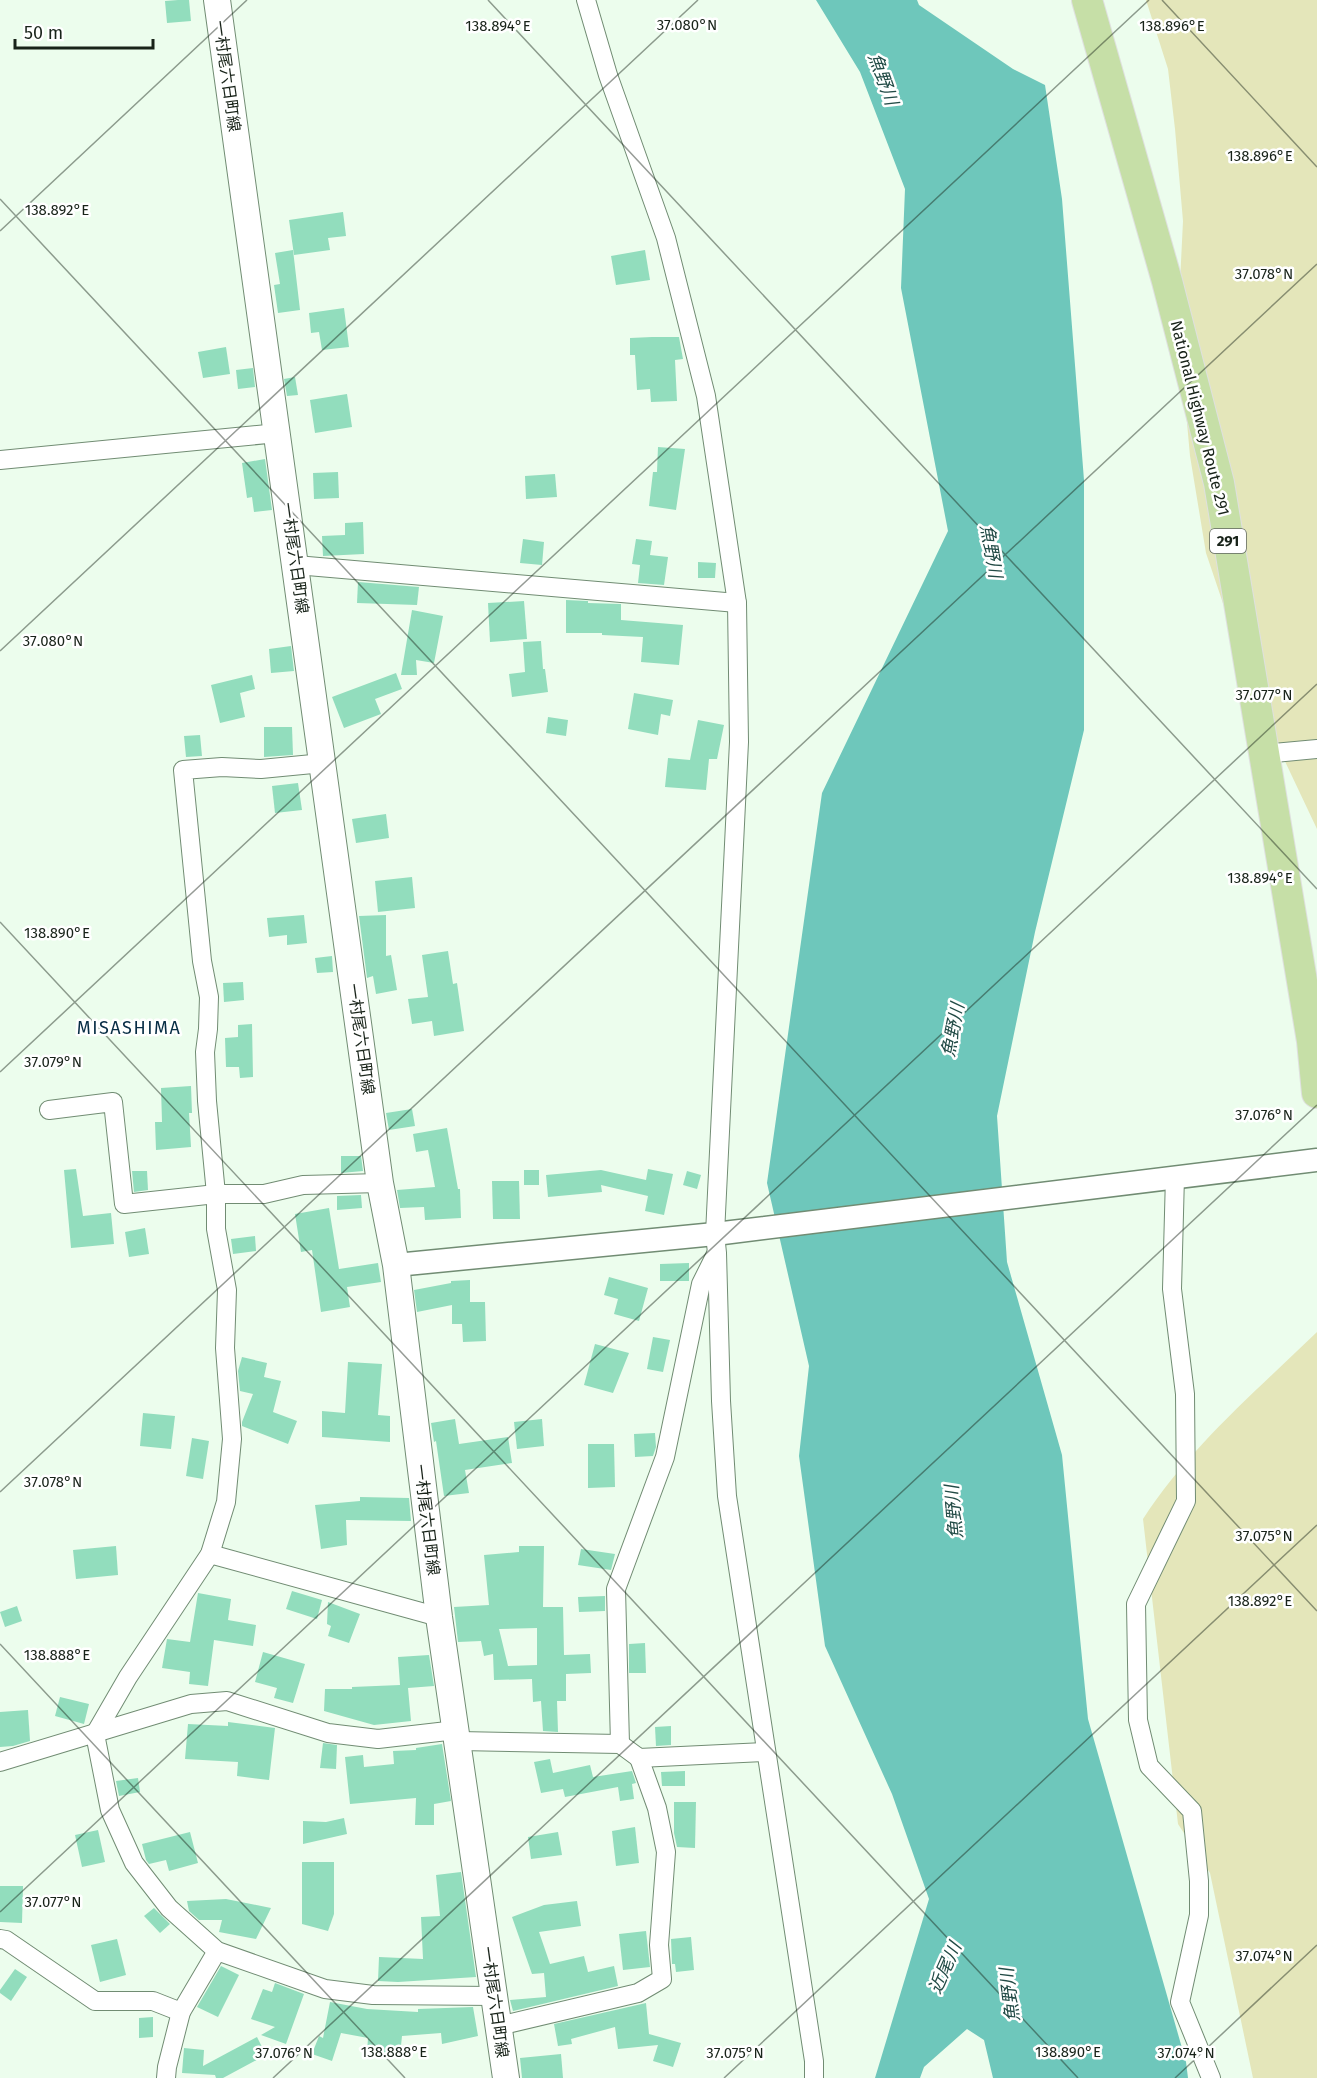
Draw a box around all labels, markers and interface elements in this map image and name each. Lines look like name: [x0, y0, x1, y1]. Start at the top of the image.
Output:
scale bar: [15, 12, 153, 50]
text: 37.080°N: [657, 16, 717, 34]
text: 138.894°E: [465, 17, 531, 35]
text: 138.896°E: [1139, 17, 1205, 35]
street label: 一村尾六日町線: [210, 19, 244, 133]
text: 50 m: [24, 22, 63, 44]
water label: 魚野川: [863, 50, 903, 110]
text: 138.896°E: [1227, 147, 1293, 165]
text: 138.892°E: [25, 201, 89, 219]
text: 37.078°N: [1235, 265, 1293, 283]
street label: National Highway Route 291: [1167, 318, 1233, 518]
street label: 一村尾六日町線: [278, 501, 312, 615]
water label: 魚野川: [975, 523, 1007, 581]
road number: 291: [1210, 529, 1246, 553]
text: 37.080°N: [23, 632, 83, 650]
text: 37.077°N: [1235, 686, 1293, 704]
text: 138.894°E: [1227, 869, 1293, 887]
text: 138.890°E: [24, 924, 90, 942]
street label: 一村尾六日町線: [344, 982, 378, 1096]
water label: 魚野川: [937, 999, 969, 1059]
district label: MISASHIMA: [77, 1017, 181, 1039]
text: 37.079°N: [24, 1053, 82, 1071]
text: 37.076°N: [1235, 1106, 1293, 1124]
street label: 一村尾六日町線: [411, 1463, 443, 1577]
text: 37.078°N: [24, 1473, 82, 1491]
water label: 魚野川: [941, 1482, 967, 1540]
text: 37.075°N: [1235, 1527, 1293, 1545]
text: 138.892°E: [1228, 1592, 1292, 1610]
text: 138.888°E: [24, 1646, 90, 1664]
text: 37.077°N: [24, 1893, 82, 1911]
water label: 近尾川: [924, 1937, 967, 1997]
street label: 一村尾六日町線: [478, 1945, 512, 2059]
text: 37.074°N: [1235, 1947, 1293, 1965]
water label: 魚野川: [996, 1965, 1024, 2023]
text: 138.888°E: [361, 2043, 427, 2061]
text: 138.890°E: [1035, 2043, 1101, 2061]
text: 37.076°N: [255, 2044, 313, 2062]
text: 37.075°N: [706, 2044, 764, 2062]
text: 37.074°N: [1157, 2044, 1215, 2062]

